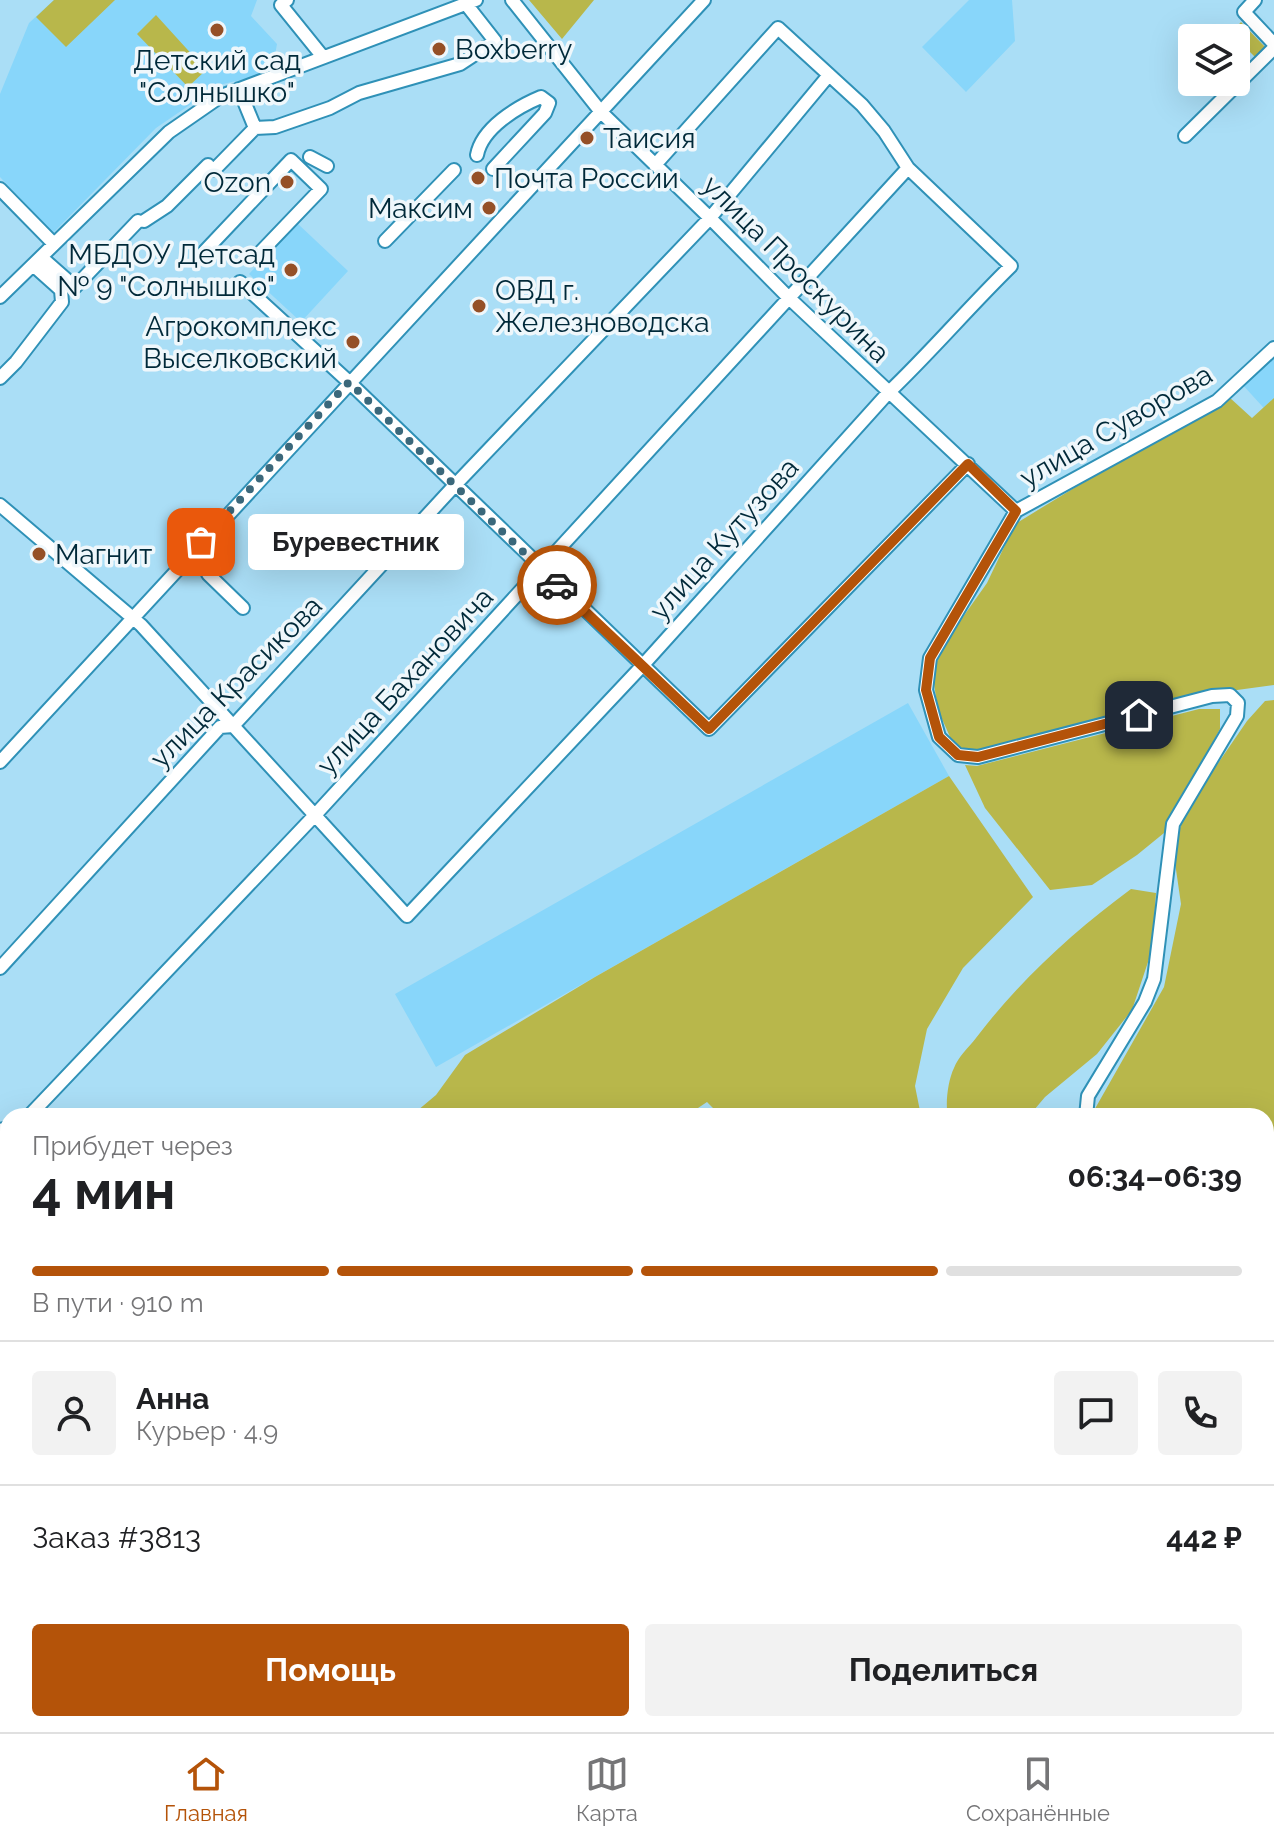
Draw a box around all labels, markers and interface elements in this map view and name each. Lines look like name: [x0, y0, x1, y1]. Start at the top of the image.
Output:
marker: Детский сад "Солнышко": [208, 21, 226, 39]
map controls: [1178, 24, 1250, 96]
button: layers: [1178, 24, 1250, 96]
place label: Boxberry: [455, 33, 572, 66]
marker: Boxberry: [430, 40, 448, 58]
place label: Детский сад "Солнышко": [133, 44, 301, 109]
place label: Таисия: [603, 122, 696, 155]
marker: Таисия: [578, 129, 596, 147]
place label: Почта России: [494, 162, 679, 195]
place label: Ozon: [204, 166, 271, 199]
marker: Почта России: [469, 169, 487, 187]
street label: улица Проскурина: [696, 169, 896, 369]
marker: Ozon: [278, 173, 296, 191]
place label: Максим: [368, 192, 473, 225]
marker: Максим: [480, 199, 498, 217]
place label: МБДОУ Детсад № 9 "Солнышко": [57, 238, 275, 303]
marker: МБДОУ Детсад № 9 "Солнышко": [282, 261, 300, 279]
place label: ОВД г. Железноводска: [495, 274, 709, 339]
marker: ОВД г. Железноводска: [470, 297, 488, 315]
place label: Агрокомплекс Выселковский: [143, 310, 337, 375]
marker: Агрокомплекс Выселковский: [344, 333, 362, 351]
street label: улица Суворова: [1014, 358, 1218, 494]
street label: улица Кутузова: [643, 451, 805, 627]
pin: [167, 508, 235, 576]
callout: Буревестник: [249, 514, 465, 570]
icon: bag: [179, 520, 223, 564]
text: Буревестник: [272, 527, 440, 557]
place label: Магнит: [55, 538, 152, 571]
marker: Магнит: [30, 545, 48, 563]
courier: [517, 545, 597, 625]
icon: car: [535, 563, 579, 607]
street label: улица Бахановича: [310, 581, 500, 781]
street label: улица Красикова: [143, 589, 329, 775]
pin: [1105, 681, 1173, 749]
icon: home: [1117, 693, 1161, 737]
text: Прибудет через: [32, 1131, 233, 1161]
text: 06:34–06:39: [1068, 1159, 1242, 1194]
text: 4 мин: [32, 1160, 175, 1221]
text: В пути · 910 m: [32, 1288, 204, 1318]
button: person: [32, 1371, 116, 1455]
button: chat: [1054, 1371, 1138, 1455]
button: phone: [1158, 1371, 1242, 1455]
text: Анна: [136, 1381, 210, 1416]
text: Курьер · 4.9: [136, 1416, 278, 1446]
text: Заказ #3813: [32, 1520, 201, 1555]
text: 442 ₽: [1166, 1520, 1242, 1555]
button: Помощь: [32, 1624, 629, 1716]
button: Поделиться: [645, 1624, 1242, 1716]
tab: Главная: [164, 1752, 248, 1826]
tab: Карта: [576, 1752, 638, 1826]
tab: Сохранённые: [966, 1752, 1110, 1826]

